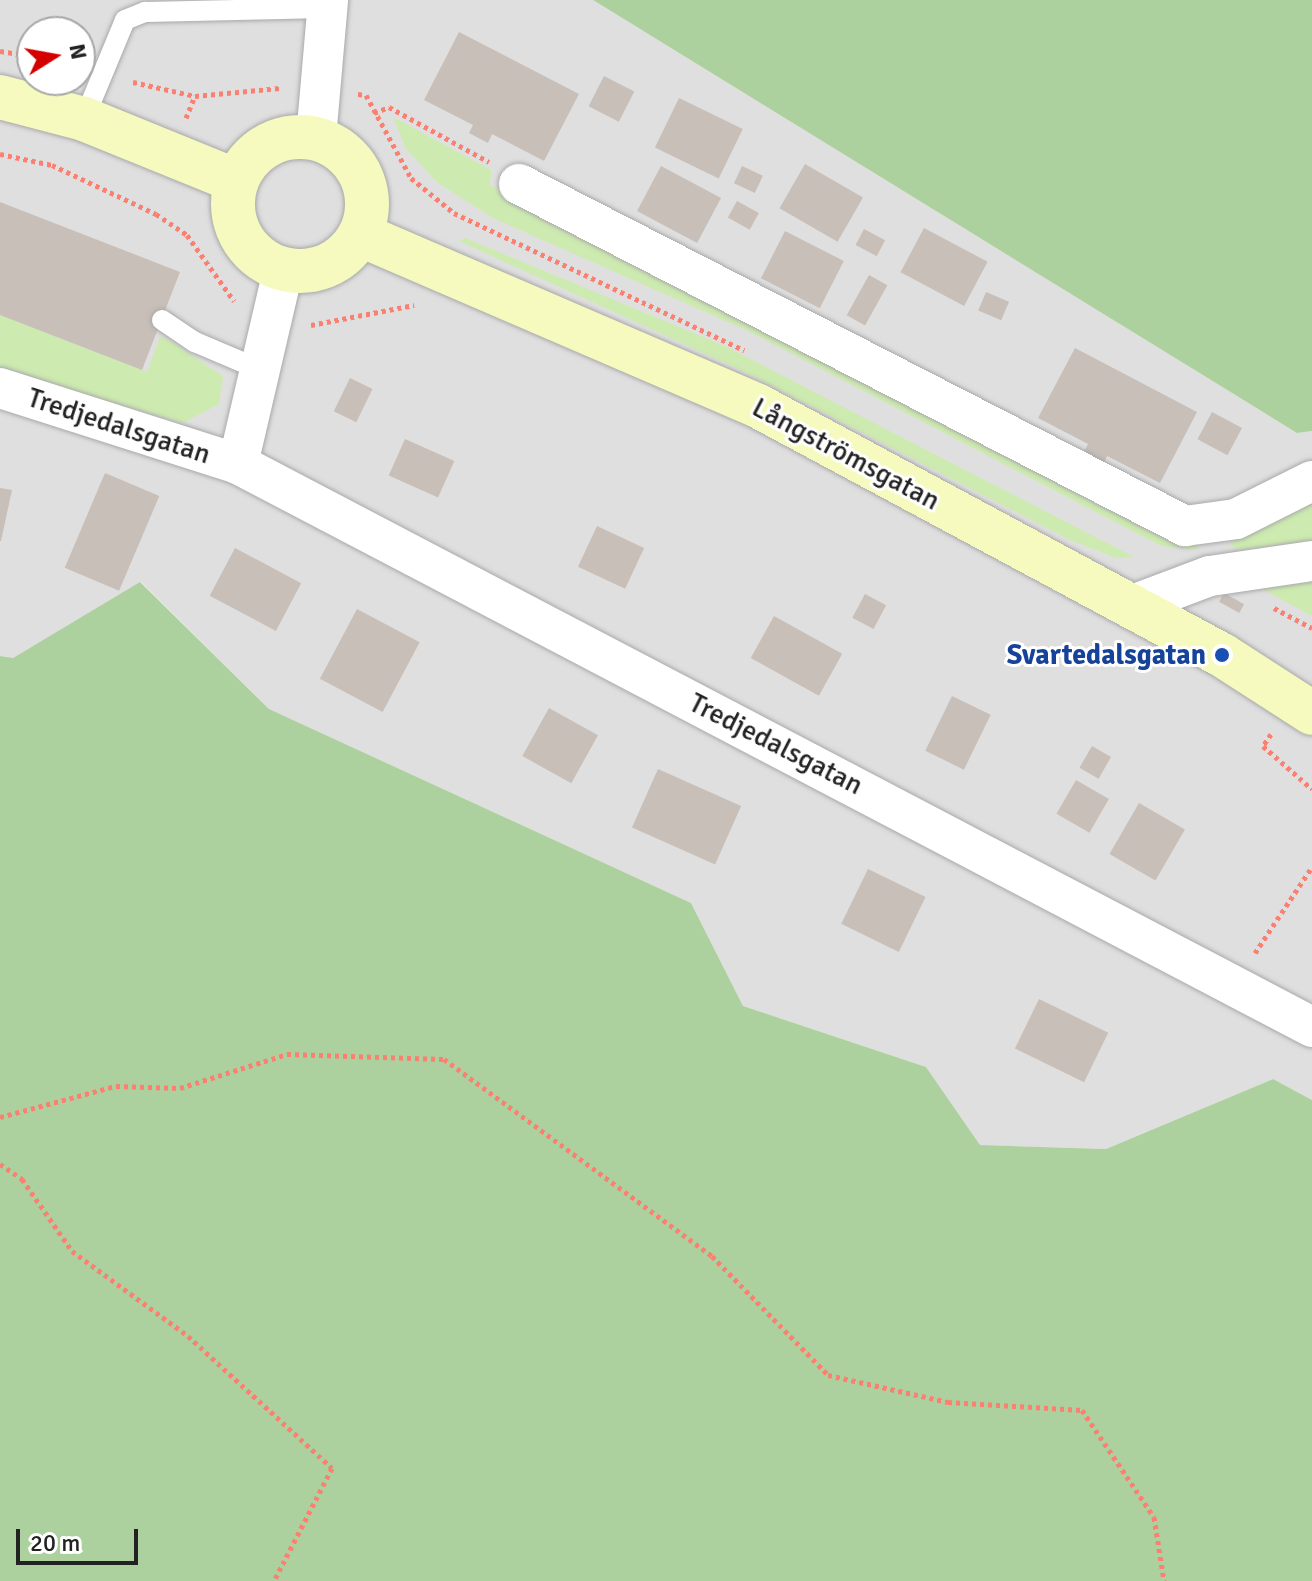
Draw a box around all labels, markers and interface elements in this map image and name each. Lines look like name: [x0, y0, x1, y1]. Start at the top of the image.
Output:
north arrow: [16, 16, 96, 96]
text: N: [63, 42, 93, 62]
street label: Tredjedalsgatan: [23, 381, 215, 471]
street label: Långströmsgatan: [747, 390, 945, 518]
place label: Svartedalsgatan: [1007, 638, 1206, 672]
marker: Svartedalsgatan: [1213, 646, 1231, 664]
street label: Tredjedalsgatan: [684, 686, 868, 802]
scale bar: [20, 1513, 142, 1563]
text: 20 m: [30, 1528, 80, 1558]

